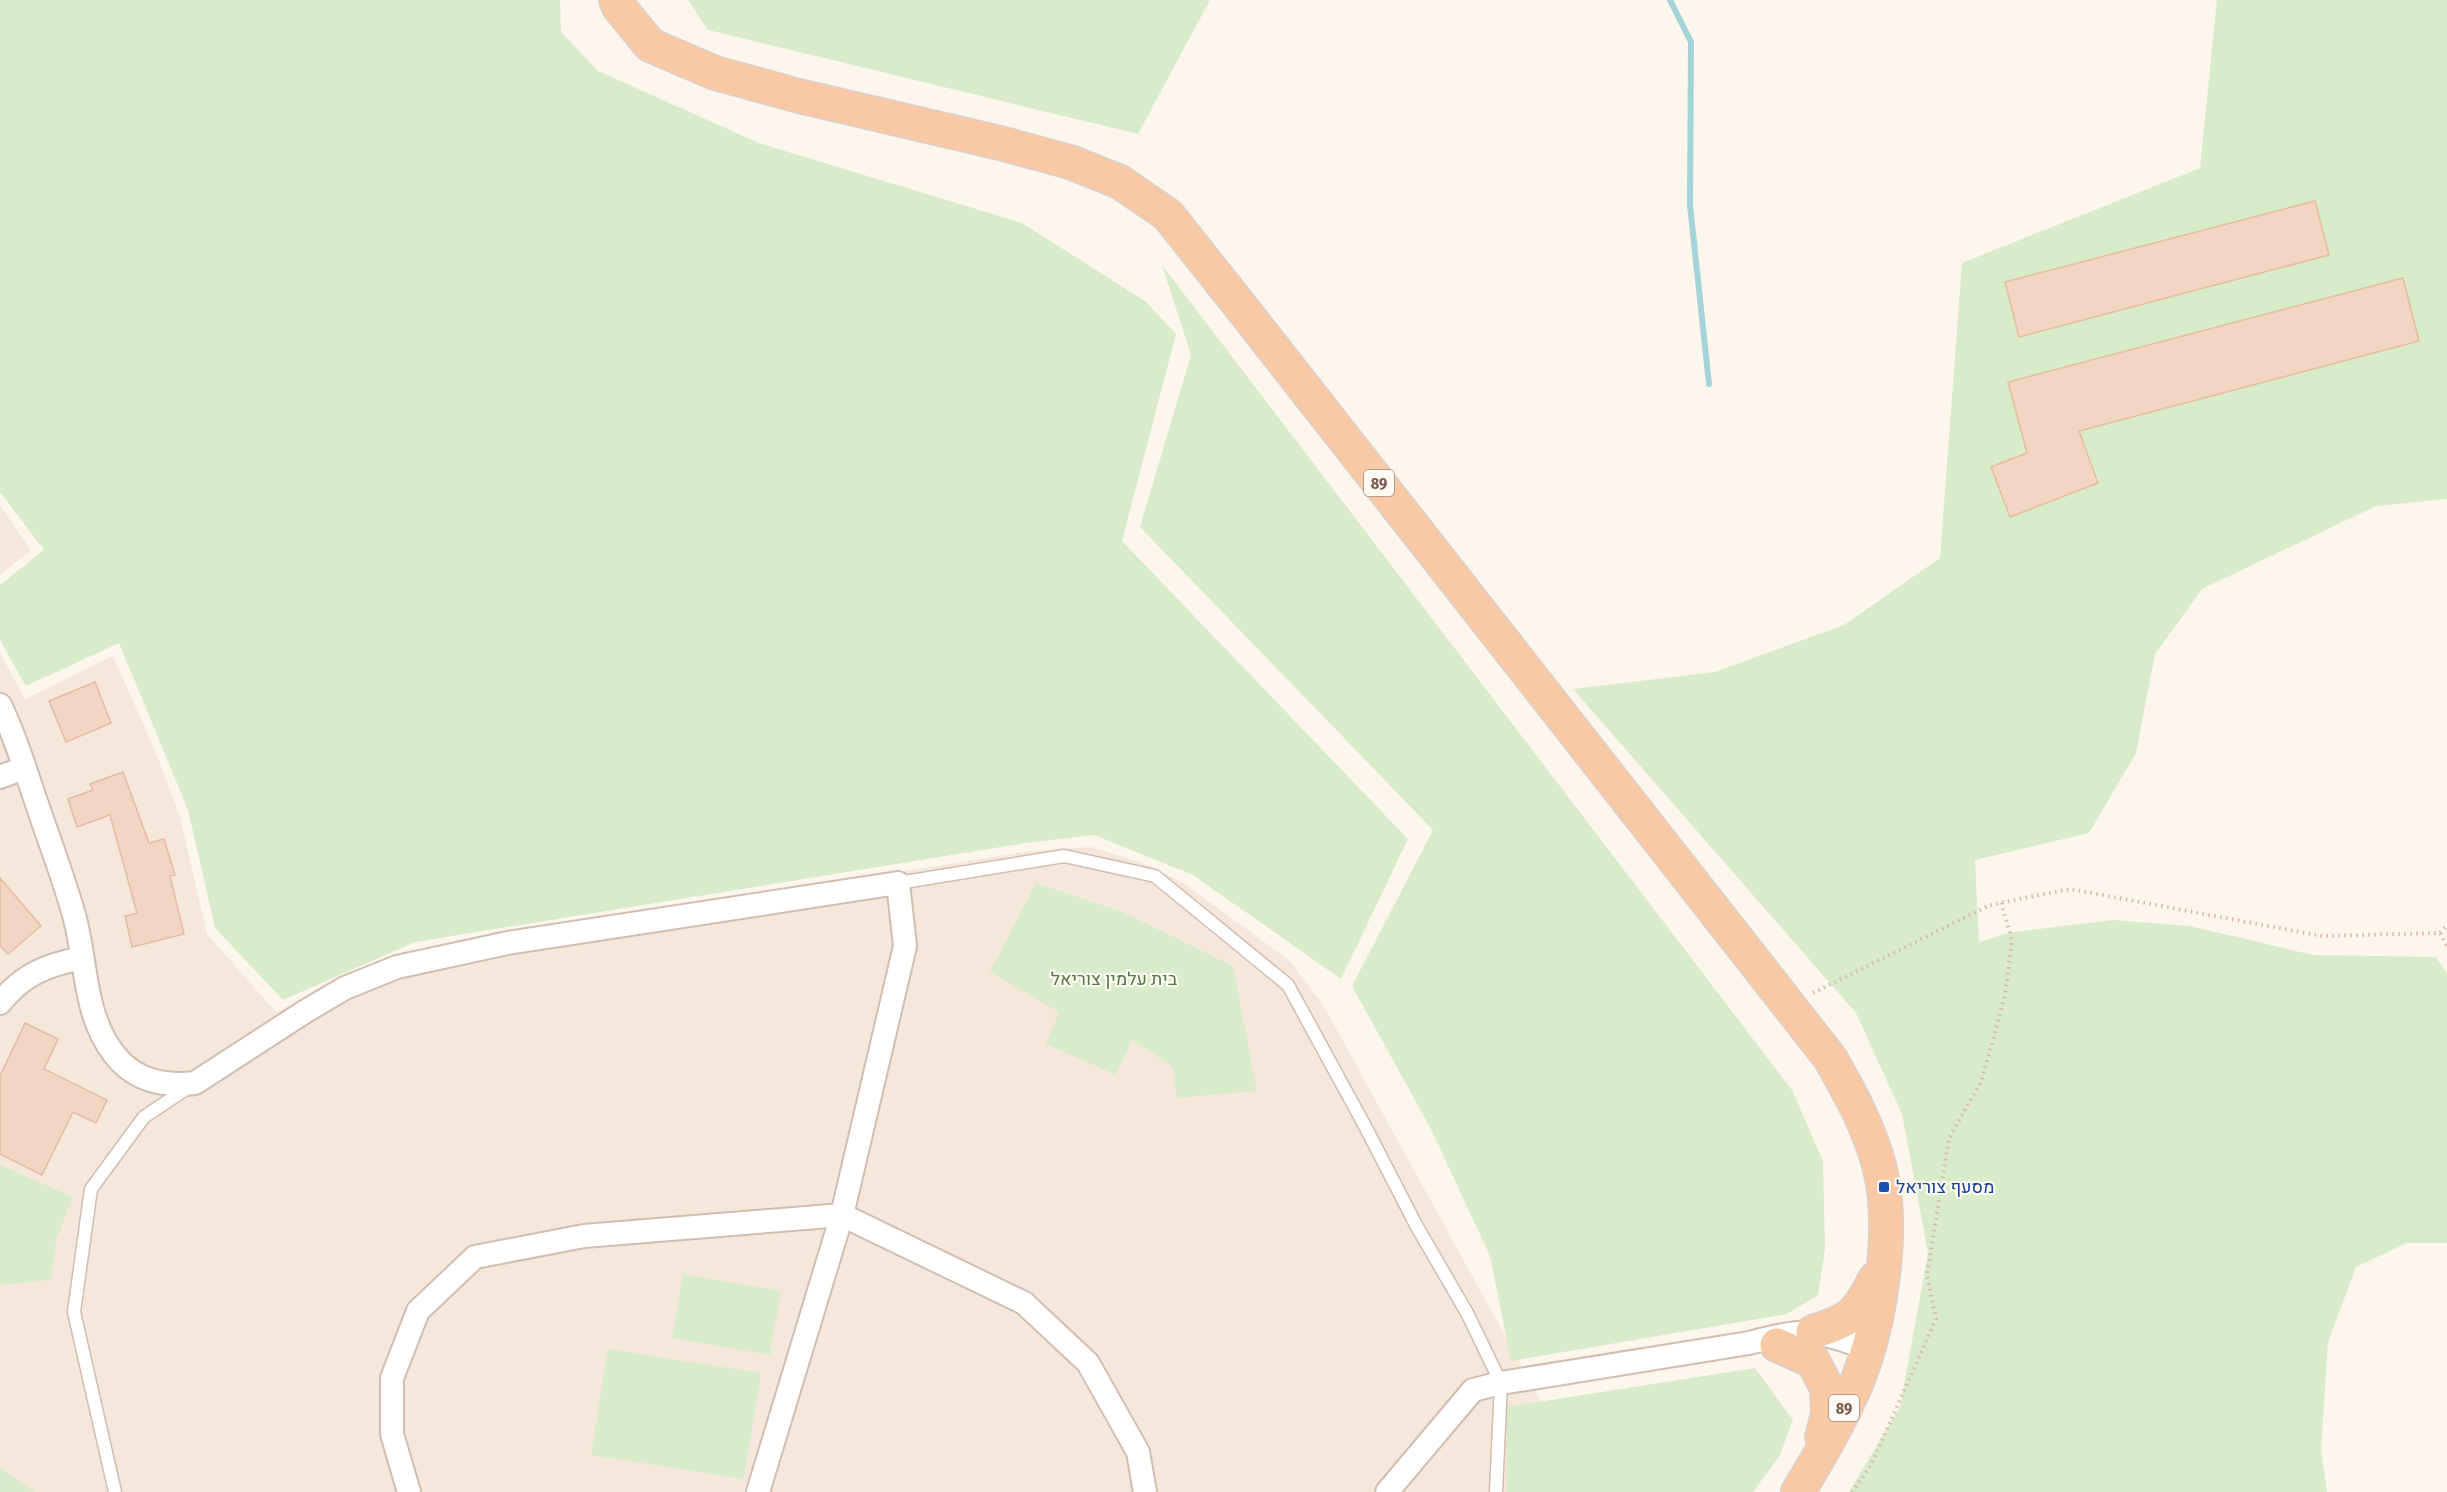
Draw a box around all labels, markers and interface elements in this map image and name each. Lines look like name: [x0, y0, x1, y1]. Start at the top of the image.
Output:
road number: 89: [1364, 470, 1394, 496]
park label: בית עלמין צוריאל: [1051, 968, 1178, 990]
place label: מסעף צוריאל: [1896, 1176, 1994, 1198]
marker: מסעף צוריאל: [1877, 1180, 1891, 1194]
road number: 89: [1829, 1395, 1859, 1421]

